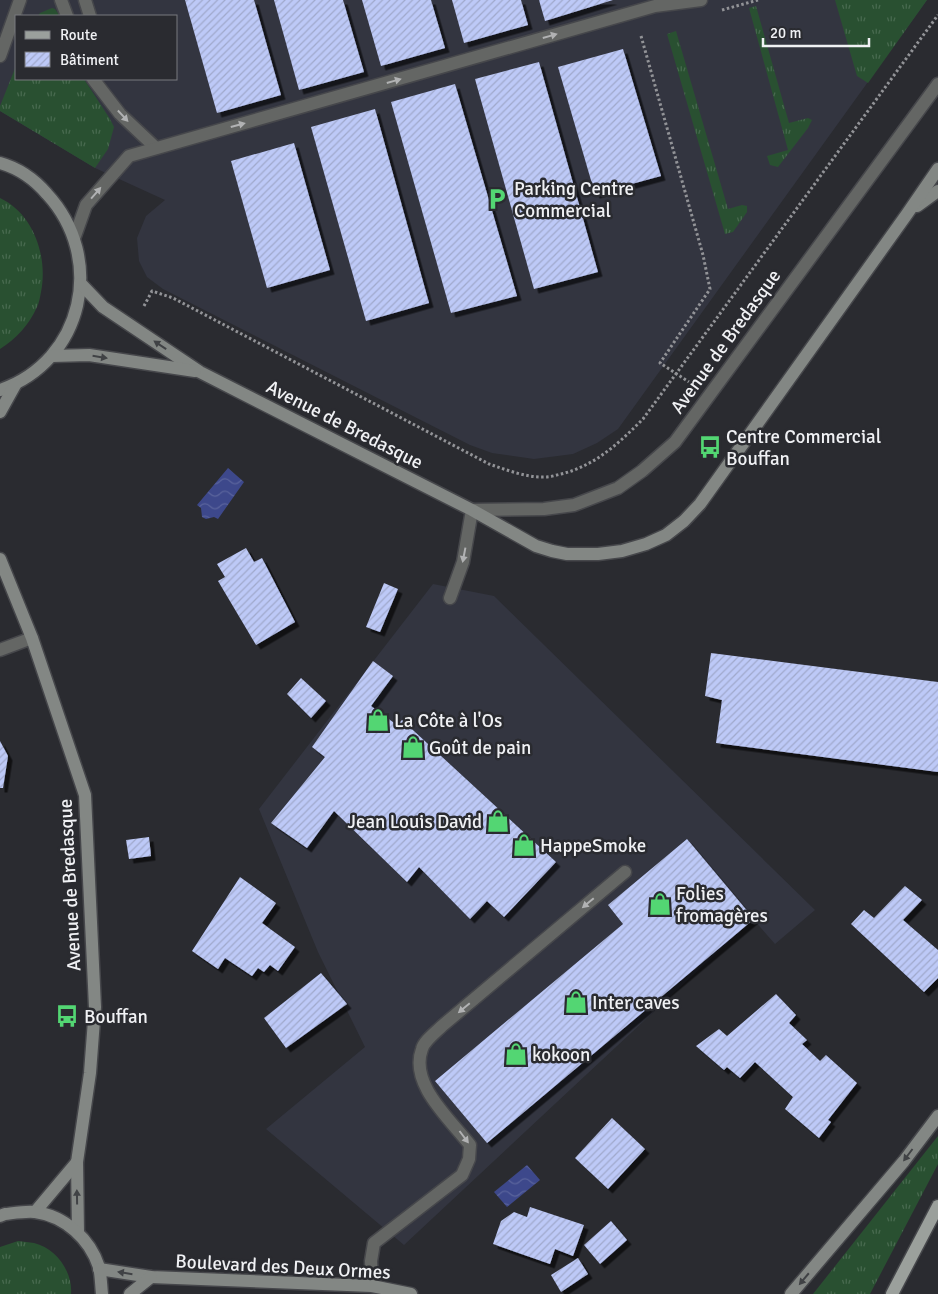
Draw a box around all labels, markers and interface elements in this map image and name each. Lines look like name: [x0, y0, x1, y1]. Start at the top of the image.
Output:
legend: [15, 15, 178, 80]
scale bar: [763, 15, 869, 47]
text: 20 m: [770, 24, 801, 42]
text: Route: [60, 26, 97, 44]
one-way arrow: [543, 31, 558, 39]
text: Bâtiment: [60, 51, 119, 69]
one-way arrow: [387, 77, 402, 85]
one-way arrow: [117, 109, 128, 122]
one-way arrow: [230, 120, 245, 128]
place label: Parking Centre Commercial: [514, 177, 634, 223]
parking icon: Parking Centre Commercial: [484, 186, 510, 212]
one-way arrow: [91, 187, 102, 200]
street label: Avenue de Bredasque: [665, 265, 786, 418]
one-way arrow: [153, 340, 166, 350]
one-way arrow: [92, 353, 108, 361]
street label: Avenue de Bredasque: [262, 375, 427, 475]
place label: Centre Commercial Bouffan: [726, 425, 881, 471]
bus stop icon: Centre Commercial Bouffan: [697, 434, 723, 460]
one-way arrow: [460, 547, 468, 562]
shop icon: La Côte à l'Os: [365, 707, 391, 733]
place label: La Côte à l'Os: [394, 709, 502, 733]
shop icon: Goût de pain: [400, 734, 426, 760]
place label: Goût de pain: [429, 736, 531, 760]
street label: Avenue de Bredasque: [53, 798, 87, 972]
shop icon: Jean Louis David: [485, 808, 511, 834]
place label: Jean Louis David: [347, 810, 482, 834]
shop icon: HappeSmoke: [511, 832, 537, 858]
place label: HappeSmoke: [540, 834, 646, 858]
place label: Folies fromagères: [676, 882, 768, 928]
shop icon: Folies fromagères: [647, 891, 673, 917]
one-way arrow: [582, 898, 595, 909]
shop icon: Inter caves: [563, 989, 589, 1015]
place label: Inter caves: [592, 991, 680, 1015]
one-way arrow: [458, 1002, 470, 1014]
bus stop icon: Bouffan: [54, 1003, 80, 1029]
place label: Bouffan: [84, 1005, 148, 1029]
shop icon: kokoon: [503, 1041, 529, 1067]
place label: kokoon: [532, 1043, 590, 1067]
one-way arrow: [459, 1130, 469, 1144]
one-way arrow: [903, 1148, 914, 1161]
one-way arrow: [73, 1189, 81, 1205]
street label: Boulevard des Deux Ormes: [175, 1249, 391, 1285]
one-way arrow: [117, 1269, 133, 1277]
one-way arrow: [798, 1273, 809, 1286]

